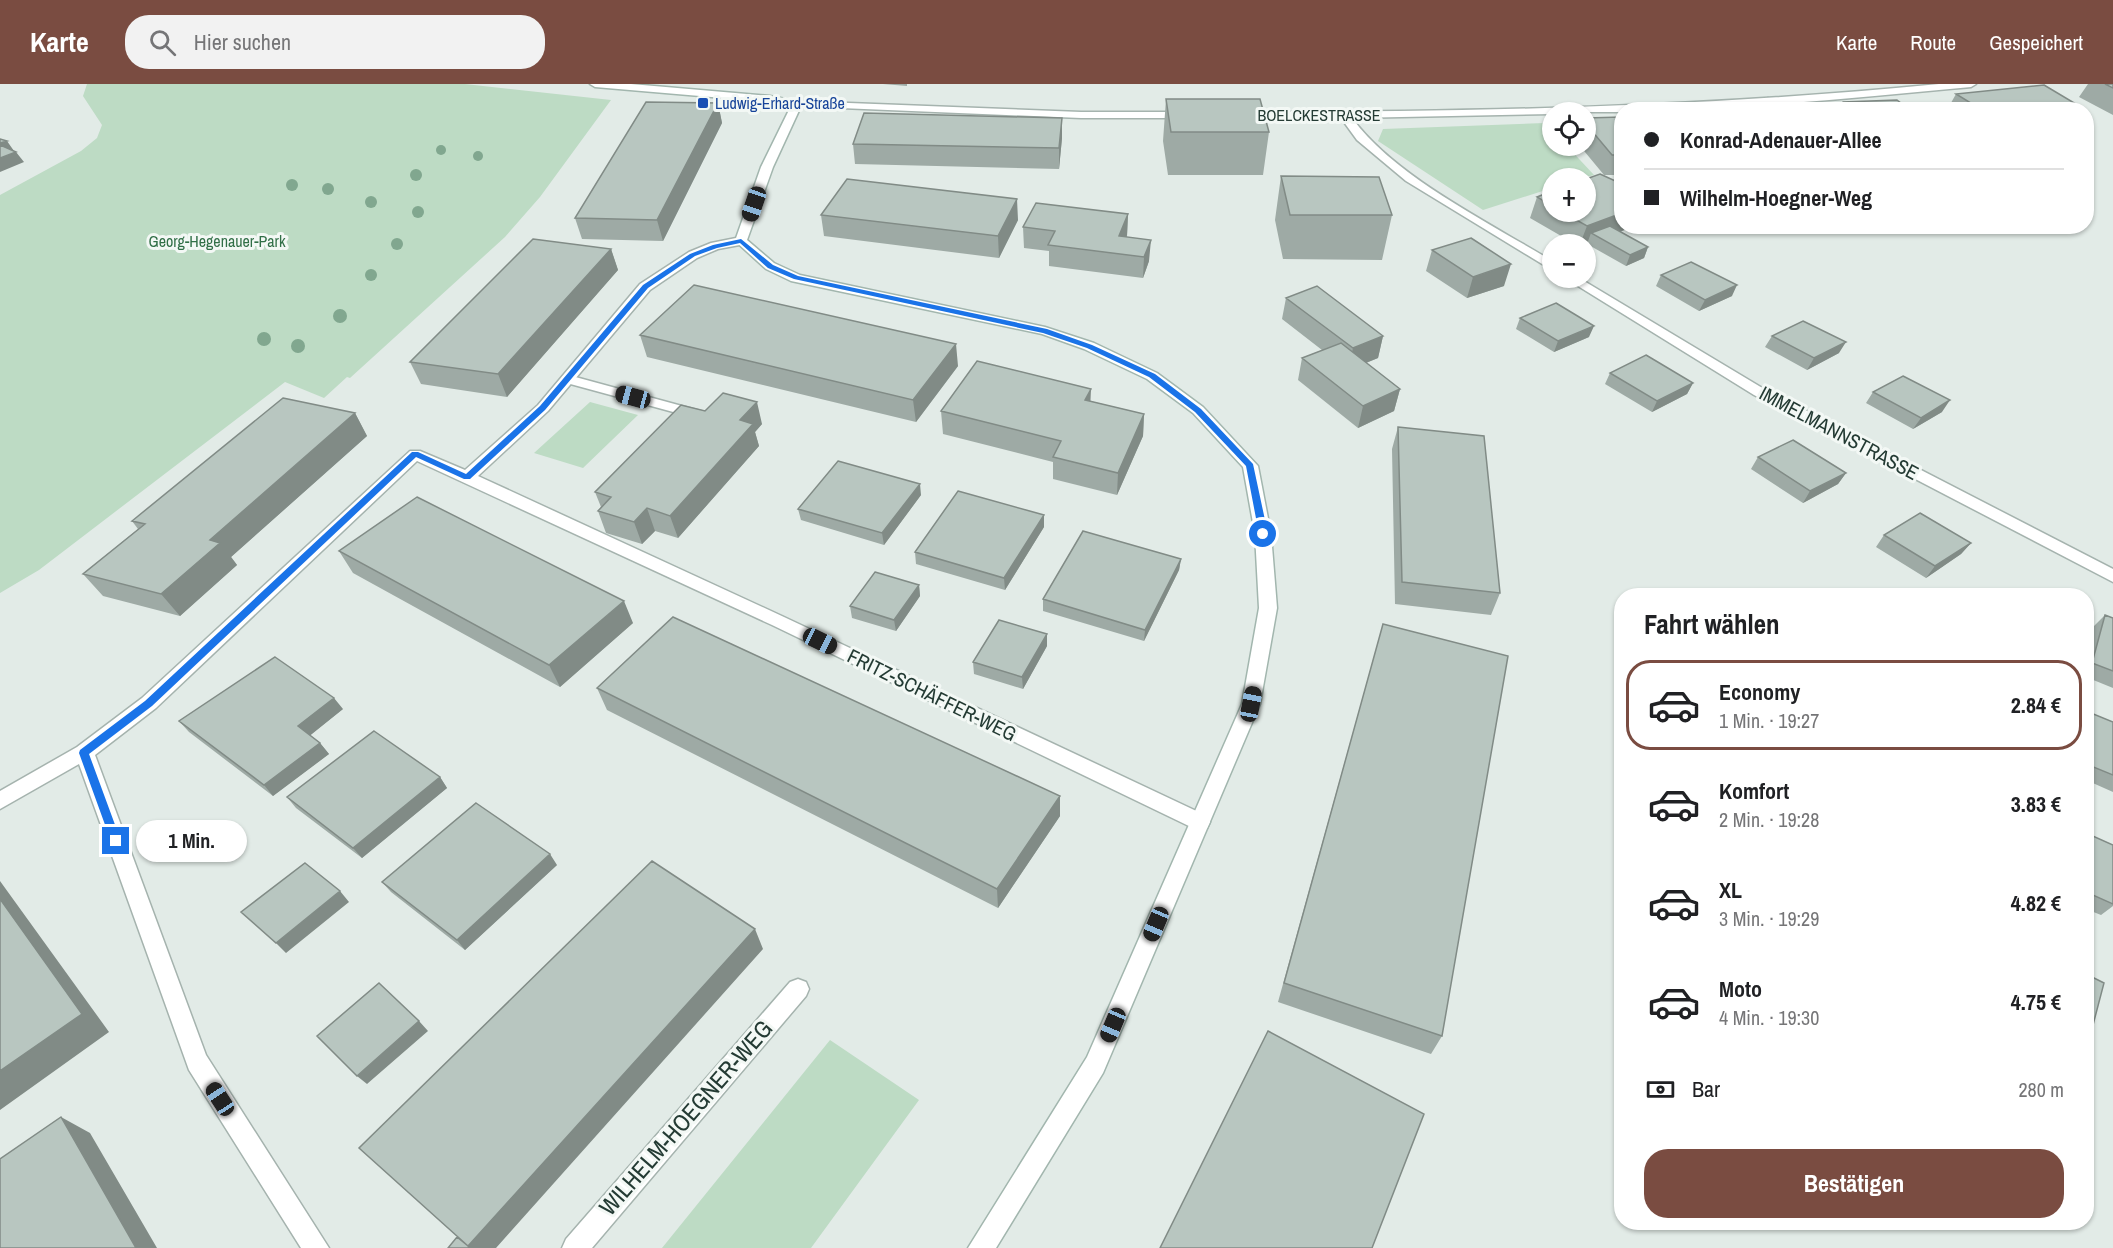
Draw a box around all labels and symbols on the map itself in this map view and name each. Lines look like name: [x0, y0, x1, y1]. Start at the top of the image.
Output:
place label: Ludwig-Erhard-Straße: [715, 92, 845, 114]
marker: Ludwig-Erhard-Straße: [696, 96, 710, 110]
street label: BOELCKESTRASSE: [1257, 104, 1381, 126]
car: [740, 184, 768, 224]
park label: Georg-Hegenauer-Park: [148, 230, 286, 252]
street label: IMMELMANNSTRASSE: [1755, 379, 1924, 486]
car: [613, 384, 653, 410]
route start: [1249, 520, 1276, 547]
car: [800, 625, 840, 657]
street label: FRITZ-SCHÄFFER-WEG: [843, 642, 1021, 747]
car: [1239, 685, 1263, 723]
callout: 1 Min.: [137, 820, 248, 862]
route end: [102, 827, 129, 854]
car: [1141, 904, 1171, 944]
car: [1098, 1005, 1128, 1045]
street label: WILHELM-HOEGNER-WEG: [591, 1013, 779, 1222]
car: [203, 1079, 237, 1119]

